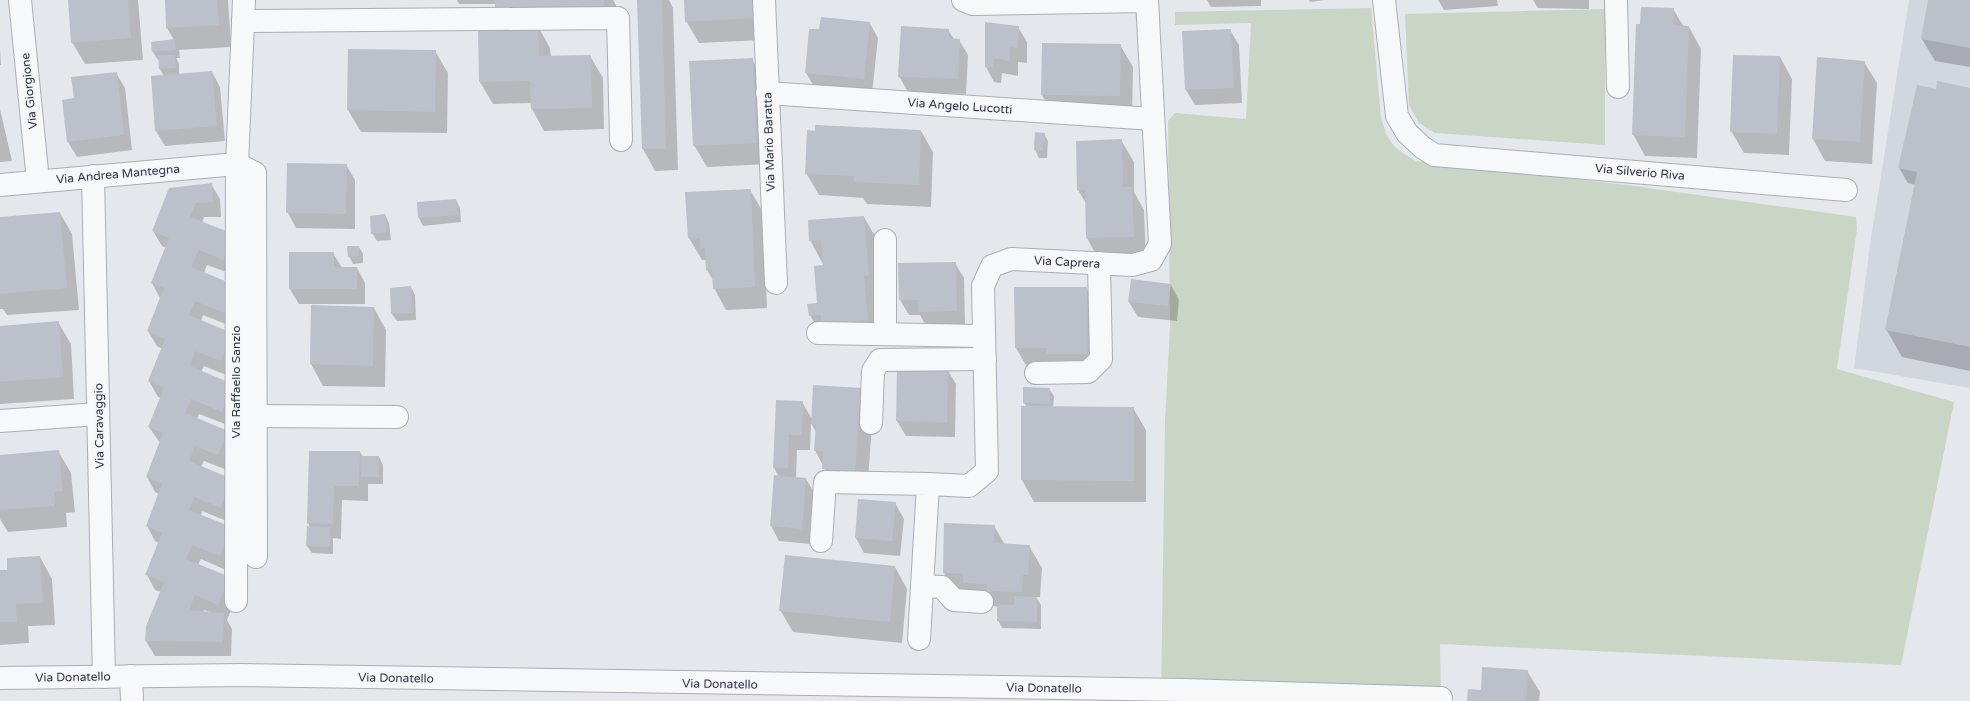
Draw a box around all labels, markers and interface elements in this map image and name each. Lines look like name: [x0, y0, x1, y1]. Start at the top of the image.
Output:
street label: Via Giorgione: [18, 52, 40, 130]
street label: Via Mario Baratta: [760, 92, 778, 192]
street label: Via Angelo Lucotti: [907, 95, 1013, 117]
street label: Via Silverio Riva: [1595, 161, 1685, 183]
street label: Via Andrea Mantegna: [55, 162, 181, 186]
street label: Via Caprera: [1034, 253, 1100, 271]
street label: Via Raffaello Sanzio: [229, 326, 243, 438]
street label: Via Caravaggio: [91, 383, 107, 469]
street label: Via Donatello: [35, 669, 111, 685]
street label: Via Donatello: [358, 670, 434, 686]
street label: Via Donatello: [682, 676, 758, 692]
street label: Via Donatello: [1006, 680, 1082, 696]

